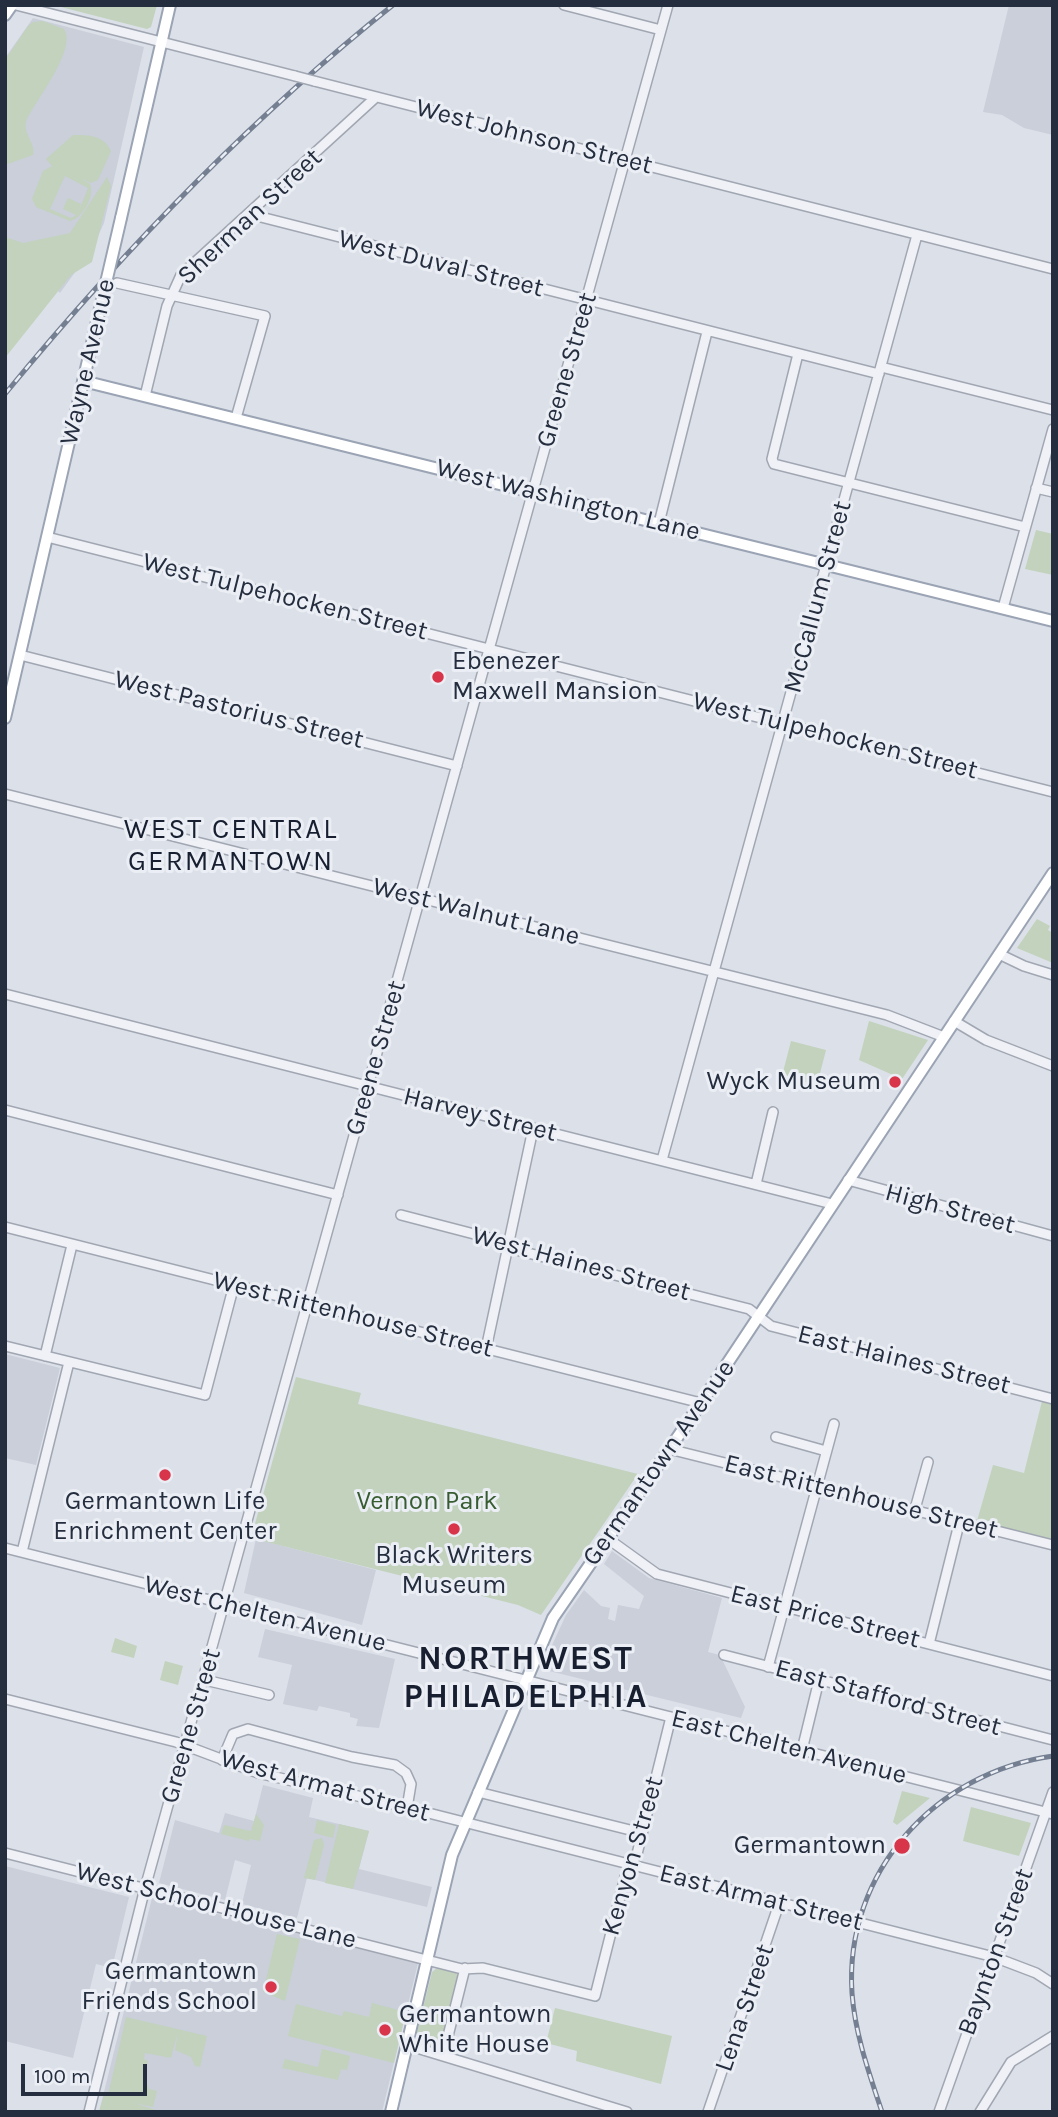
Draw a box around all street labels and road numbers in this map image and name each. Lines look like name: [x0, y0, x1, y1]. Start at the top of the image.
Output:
street label: West Johnson Street: [413, 93, 655, 181]
street label: Sherman Street: [171, 142, 329, 292]
street label: West Duval Street: [335, 223, 547, 305]
street label: Wayne Avenue: [54, 276, 122, 448]
street label: Greene Street: [530, 289, 604, 451]
street label: West Washington Lane: [433, 452, 703, 548]
street label: McCallum Street: [777, 497, 859, 697]
street label: West Tulpehocken Street: [139, 546, 431, 648]
street label: West Pastorius Street: [111, 664, 367, 756]
street label: West Tulpehocken Street: [689, 685, 981, 787]
street label: West Walnut Lane: [369, 871, 583, 953]
street label: Greene Street: [339, 977, 413, 1139]
street label: Harvey Street: [400, 1081, 560, 1149]
street label: High Street: [882, 1177, 1018, 1241]
street label: West Haines Street: [468, 1220, 694, 1308]
street label: West Rittenhouse Street: [210, 1265, 496, 1365]
street label: East Haines Street: [794, 1318, 1014, 1402]
street label: Germantown Avenue: [576, 1354, 742, 1572]
street label: East Rittenhouse Street: [721, 1448, 1001, 1546]
street label: West Chelten Avenue: [141, 1569, 389, 1659]
street label: East Price Street: [727, 1578, 923, 1656]
street label: Greene Street: [154, 1645, 228, 1807]
street label: East Stafford Street: [772, 1653, 1004, 1743]
street label: East Chelten Avenue: [668, 1703, 910, 1791]
street label: West Armat Street: [217, 1743, 433, 1829]
street label: Kenyon Street: [595, 1773, 671, 1939]
street label: West School House Lane: [72, 1856, 360, 1956]
street label: East Armat Street: [656, 1858, 866, 1938]
street label: Baynton Street: [951, 1864, 1041, 2040]
street label: Lena Street: [709, 1940, 781, 2076]

